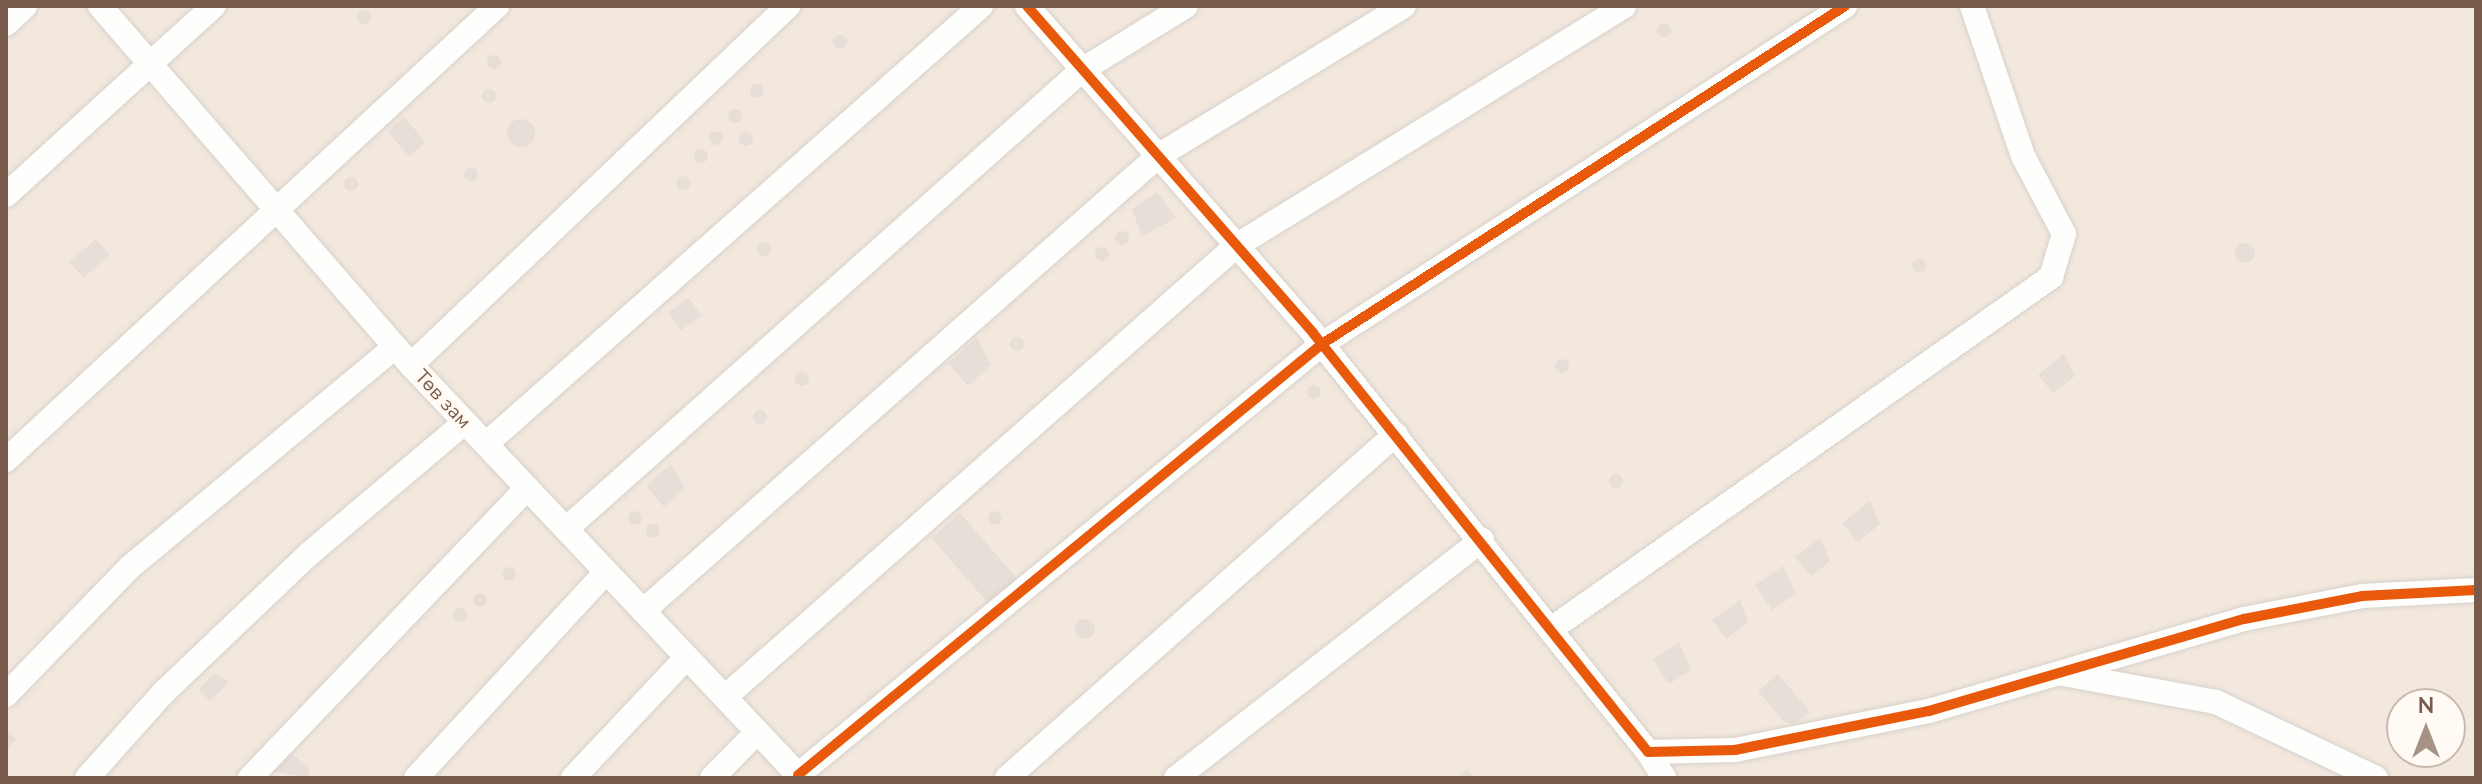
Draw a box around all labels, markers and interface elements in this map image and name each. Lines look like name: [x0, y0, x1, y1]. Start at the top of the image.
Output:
street label: Төв зам: [410, 365, 476, 433]
north arrow: [2386, 688, 2466, 768]
text: N: [2418, 691, 2434, 721]

